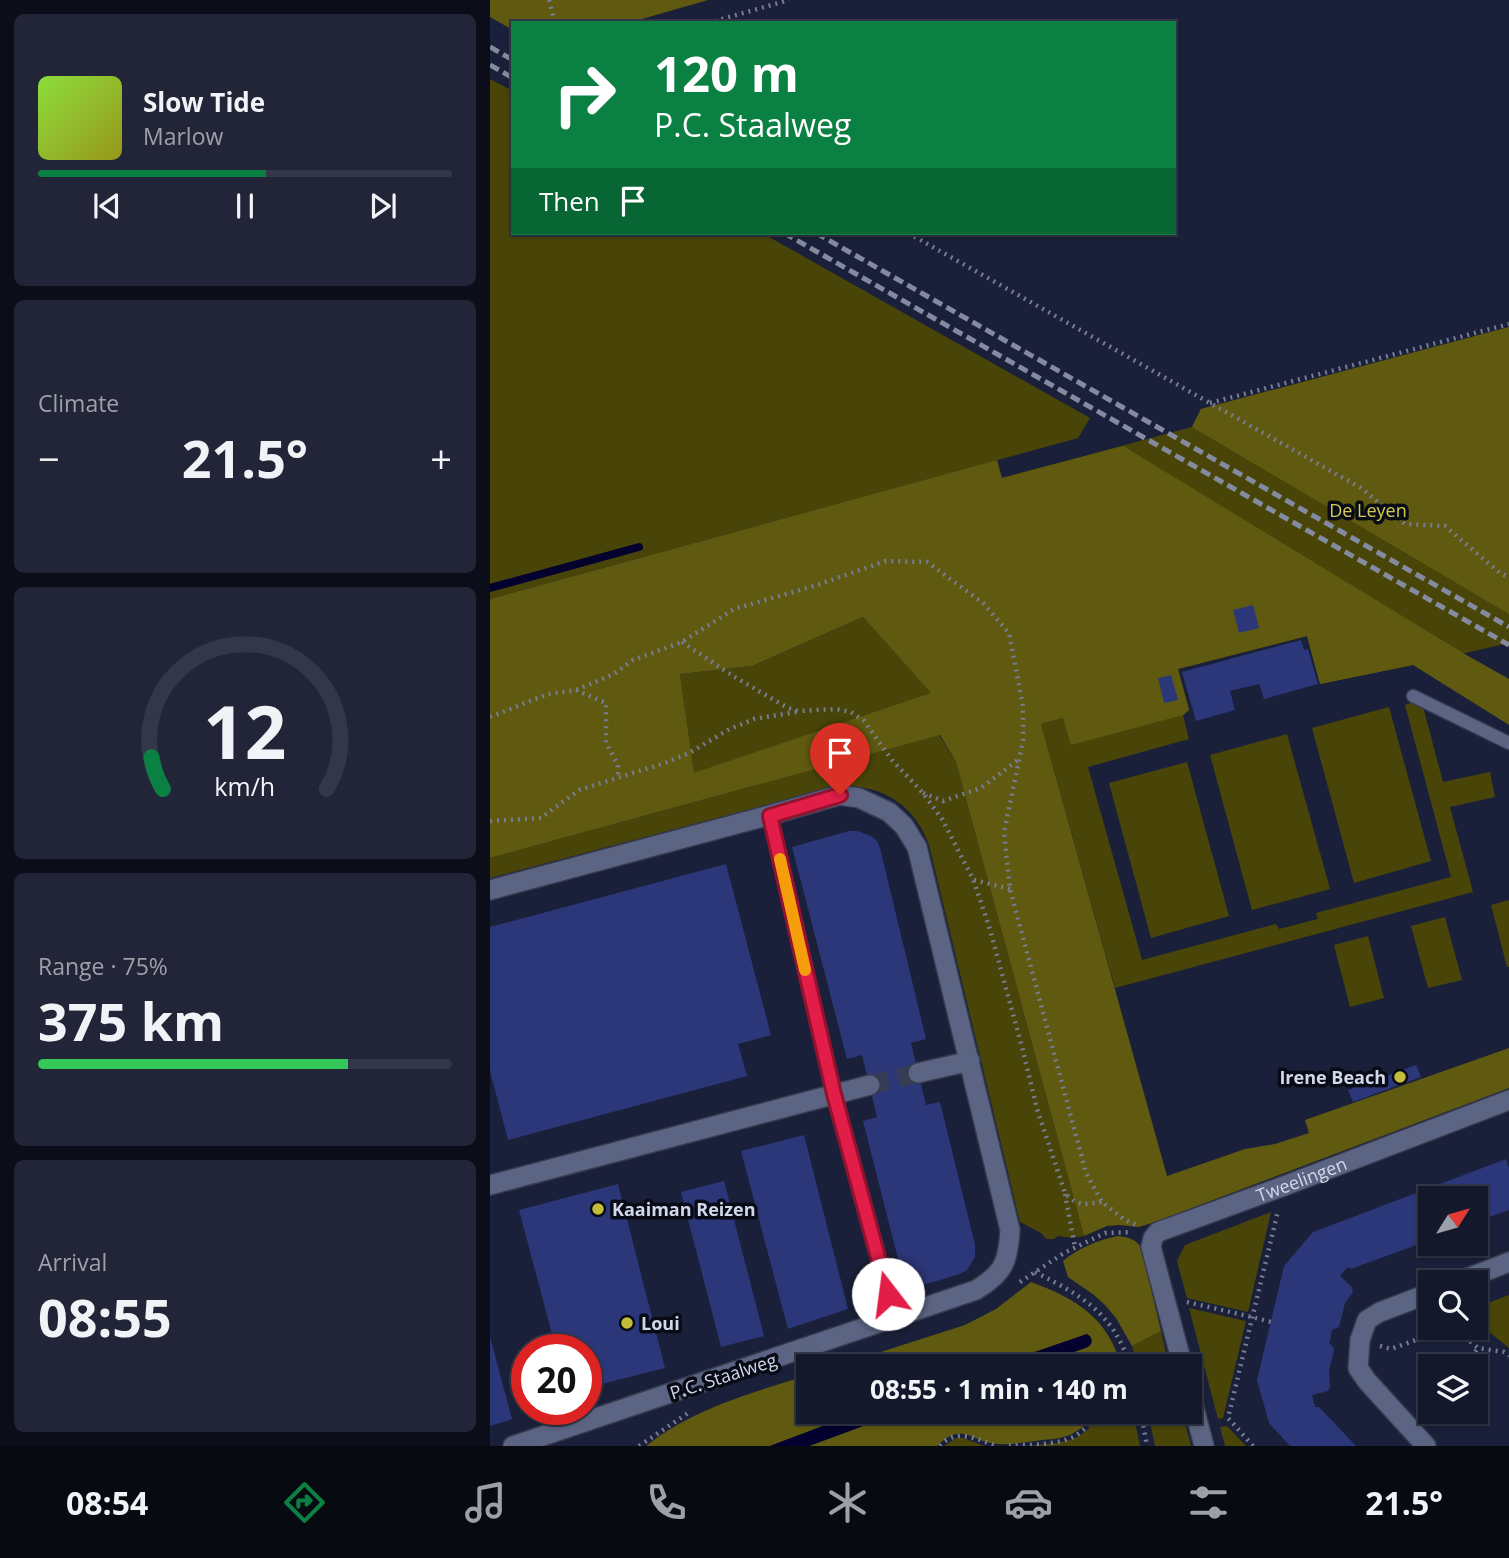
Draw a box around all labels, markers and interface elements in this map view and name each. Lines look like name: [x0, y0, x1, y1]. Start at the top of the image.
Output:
text: 120 m: [654, 40, 799, 106]
icon: right: [539, 49, 630, 140]
text: Slow Tide: [143, 84, 265, 120]
text: P.C. Staalweg: [654, 103, 851, 146]
text: Marlow: [143, 120, 223, 152]
icon: arrive: [614, 182, 652, 220]
text: Then: [539, 183, 600, 219]
icon: previous: [88, 187, 126, 225]
icon: pause: [226, 187, 264, 225]
icon: next: [364, 187, 402, 225]
text: Climate: [38, 387, 119, 419]
text: 21.5°: [182, 422, 308, 493]
text: −: [38, 432, 60, 484]
text: +: [430, 432, 452, 484]
park label: De Leyen: [1329, 498, 1407, 522]
text: 12: [203, 681, 287, 780]
pin: [810, 723, 870, 795]
icon: arrive: [821, 734, 859, 772]
text: km/h: [215, 769, 275, 803]
text: Range · 75%: [38, 950, 168, 982]
text: 375 km: [38, 985, 224, 1056]
place label: Irene Beach: [1279, 1065, 1386, 1089]
marker: Irene Beach: [1392, 1069, 1408, 1085]
street label: Tweelingen: [1253, 1151, 1350, 1207]
north arrow: [1418, 1186, 1488, 1256]
map controls: [1418, 1186, 1488, 1424]
place label: Kaaiman Reizen: [612, 1197, 756, 1221]
marker: Kaaiman Reizen: [590, 1201, 606, 1217]
text: Arrival: [38, 1246, 107, 1278]
position arrow: [851, 1257, 925, 1331]
button: search: [1418, 1270, 1488, 1340]
text: 08:55: [38, 1281, 172, 1352]
place label: Loui: [641, 1311, 680, 1335]
marker: Loui: [619, 1315, 635, 1331]
speed limit sign: 20: [511, 1334, 602, 1425]
street label: P.C. Staalweg: [667, 1347, 780, 1405]
button: layers: [1418, 1354, 1488, 1424]
text: 08:55 · 1 min · 140 m: [870, 1371, 1128, 1407]
icon: directions: [280, 1478, 329, 1527]
icon: music: [461, 1478, 510, 1527]
icon: phone: [642, 1478, 691, 1527]
icon: climate: [823, 1478, 872, 1527]
icon: car: [1004, 1478, 1053, 1527]
icon: filters: [1184, 1478, 1233, 1527]
text: 08:54: [66, 1481, 148, 1524]
text: 21.5°: [1365, 1481, 1443, 1524]

